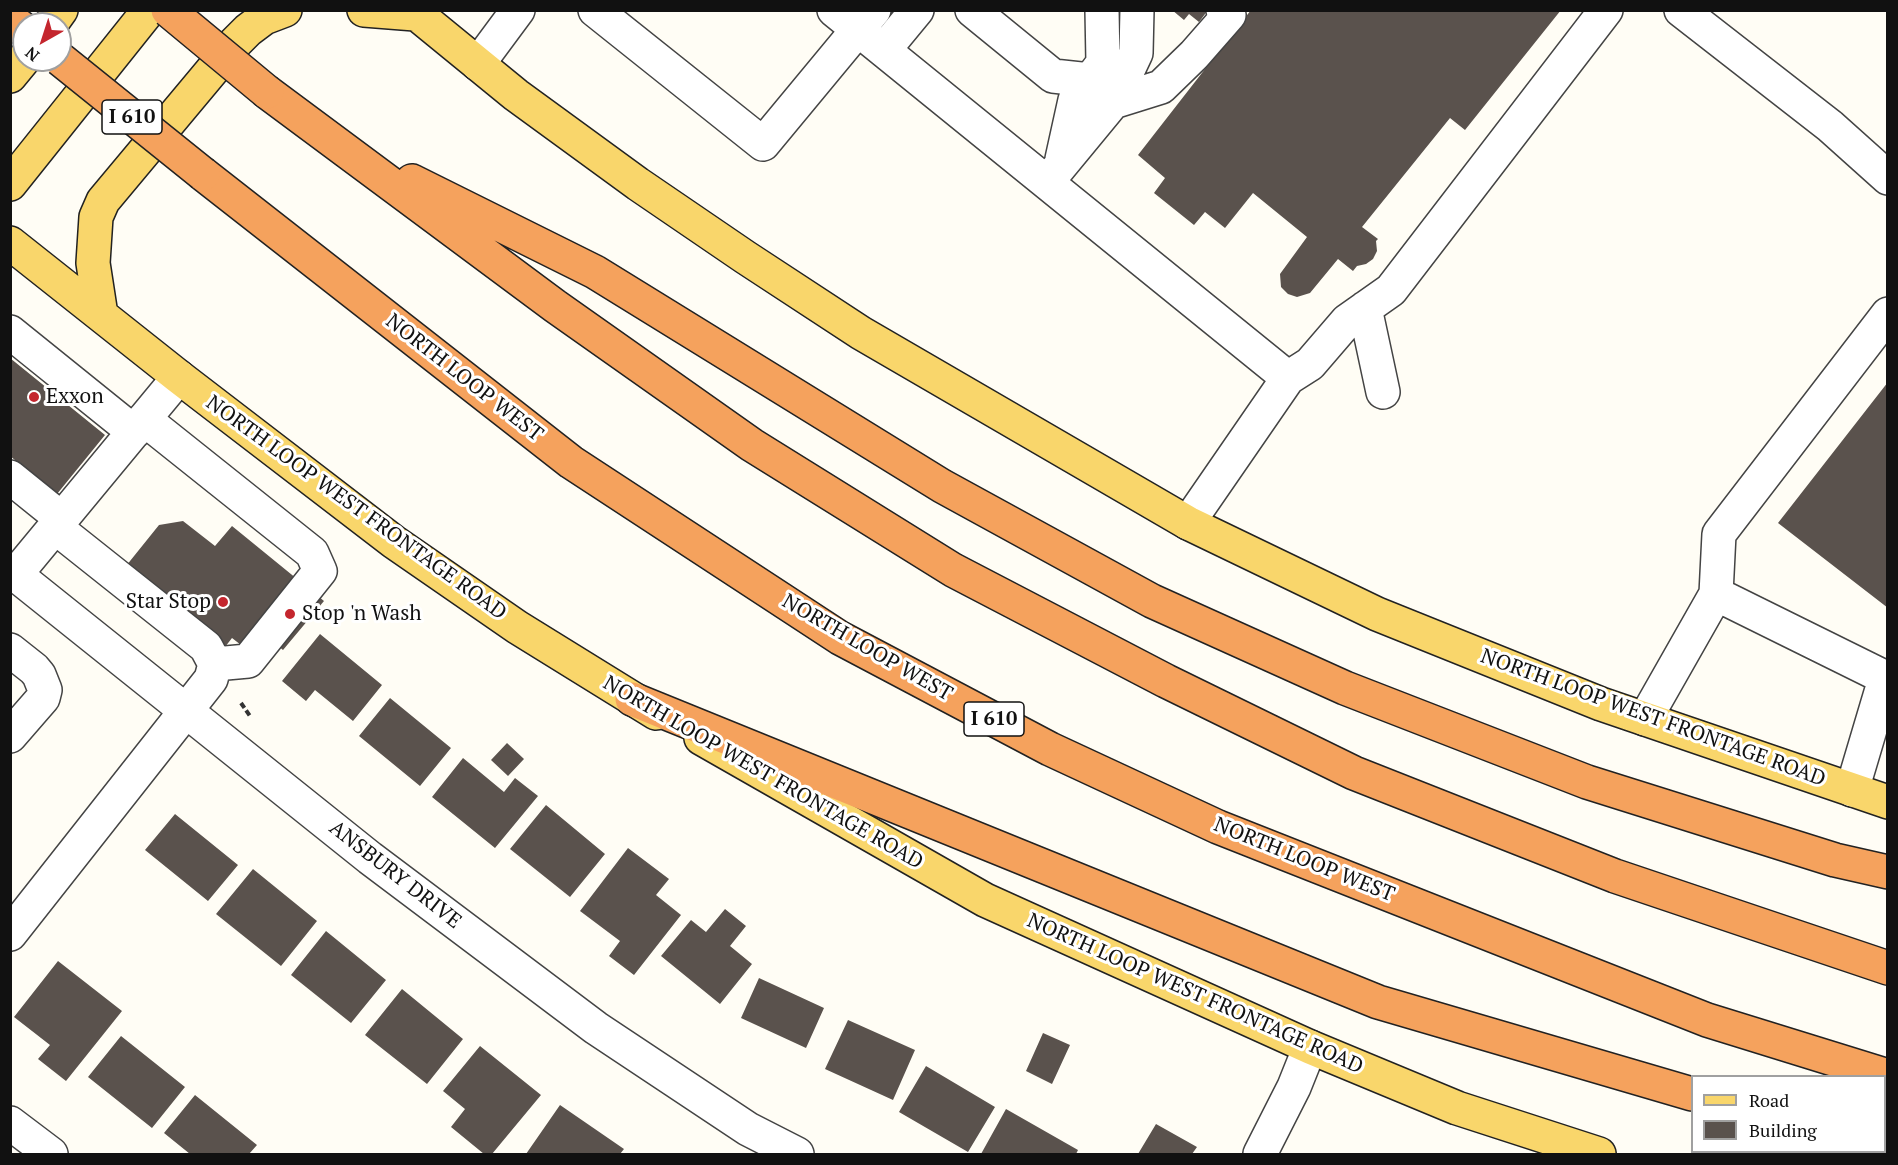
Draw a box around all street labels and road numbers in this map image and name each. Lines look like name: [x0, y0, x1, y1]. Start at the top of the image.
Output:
road number: I 610: [102, 100, 162, 134]
street label: NORTH LOOP WEST: [380, 309, 548, 447]
street label: NORTH LOOP WEST FRONTAGE ROAD: [201, 390, 511, 626]
street label: NORTH LOOP WEST: [777, 589, 957, 707]
street label: NORTH LOOP WEST FRONTAGE ROAD: [1477, 644, 1829, 792]
street label: NORTH LOOP WEST FRONTAGE ROAD: [599, 671, 927, 875]
road number: I 610: [964, 702, 1024, 736]
street label: NORTH LOOP WEST: [1210, 812, 1398, 908]
street label: ANSBURY DRIVE: [324, 816, 466, 934]
street label: NORTH LOOP WEST FRONTAGE ROAD: [1023, 908, 1367, 1080]

